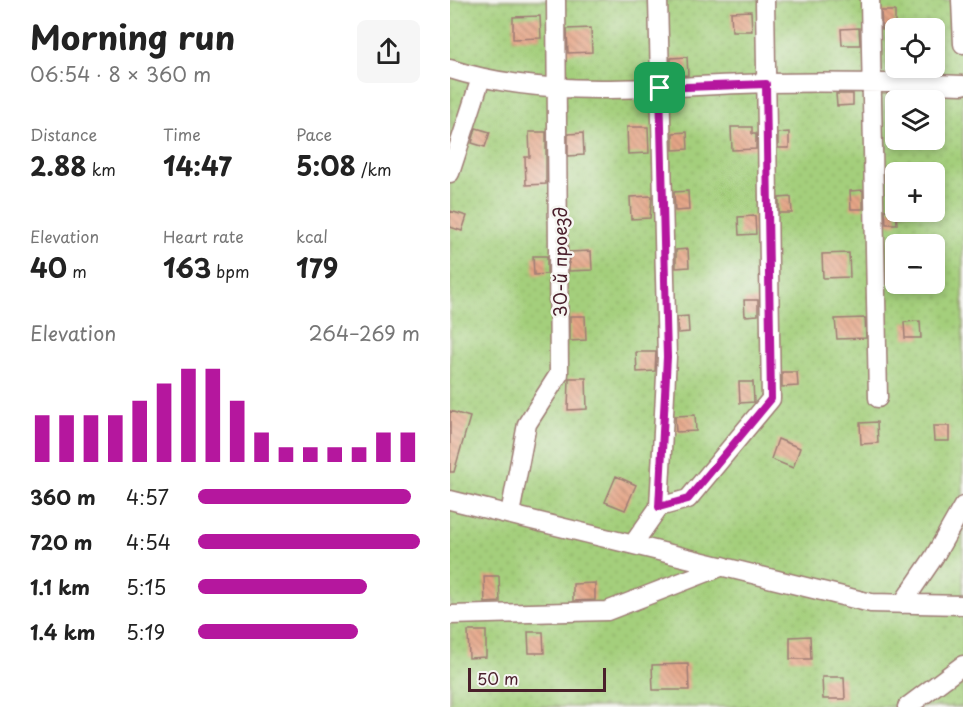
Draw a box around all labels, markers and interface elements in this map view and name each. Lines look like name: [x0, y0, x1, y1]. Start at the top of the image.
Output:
text: Morning run: [30, 11, 235, 61]
map controls: [885, 18, 945, 294]
button: locate: [885, 18, 945, 78]
button: share: [357, 20, 420, 83]
text: 06:54 · 8 × 360 m: [30, 59, 211, 89]
pin: [634, 62, 685, 113]
icon: arrive: [643, 71, 676, 104]
button: layers: [885, 90, 945, 150]
text: Distance: [30, 122, 97, 146]
text: Time: [163, 122, 201, 146]
text: Pace: [296, 122, 332, 146]
text: 2.88: [30, 146, 87, 185]
text: 14:47: [163, 146, 232, 185]
text: 5:08: [296, 146, 356, 185]
text: km: [87, 157, 116, 181]
text: /km: [356, 157, 392, 181]
button: +: [885, 162, 945, 222]
street label: 30-й проезд: [546, 207, 573, 317]
text: Elevation: [30, 224, 99, 248]
text: Heart rate: [163, 224, 244, 248]
text: kcal: [296, 224, 328, 248]
button: −: [885, 234, 945, 294]
text: 40: [30, 248, 67, 287]
text: 163: [163, 248, 211, 287]
text: 179: [296, 248, 338, 287]
text: m: [67, 259, 87, 283]
text: bpm: [211, 259, 249, 283]
text: Elevation: [30, 318, 116, 348]
text: 264–269 m: [308, 318, 420, 348]
text: 360 m: [30, 482, 96, 512]
text: 4:57: [126, 482, 169, 512]
text: 720 m: [30, 527, 92, 557]
text: 4:54: [126, 527, 171, 557]
text: 1.1 km: [30, 572, 90, 602]
text: 5:15: [126, 572, 166, 602]
text: 1.4 km: [30, 617, 96, 647]
text: 5:19: [126, 617, 165, 647]
scale bar: [468, 665, 606, 692]
text: 50 m: [477, 666, 518, 690]

